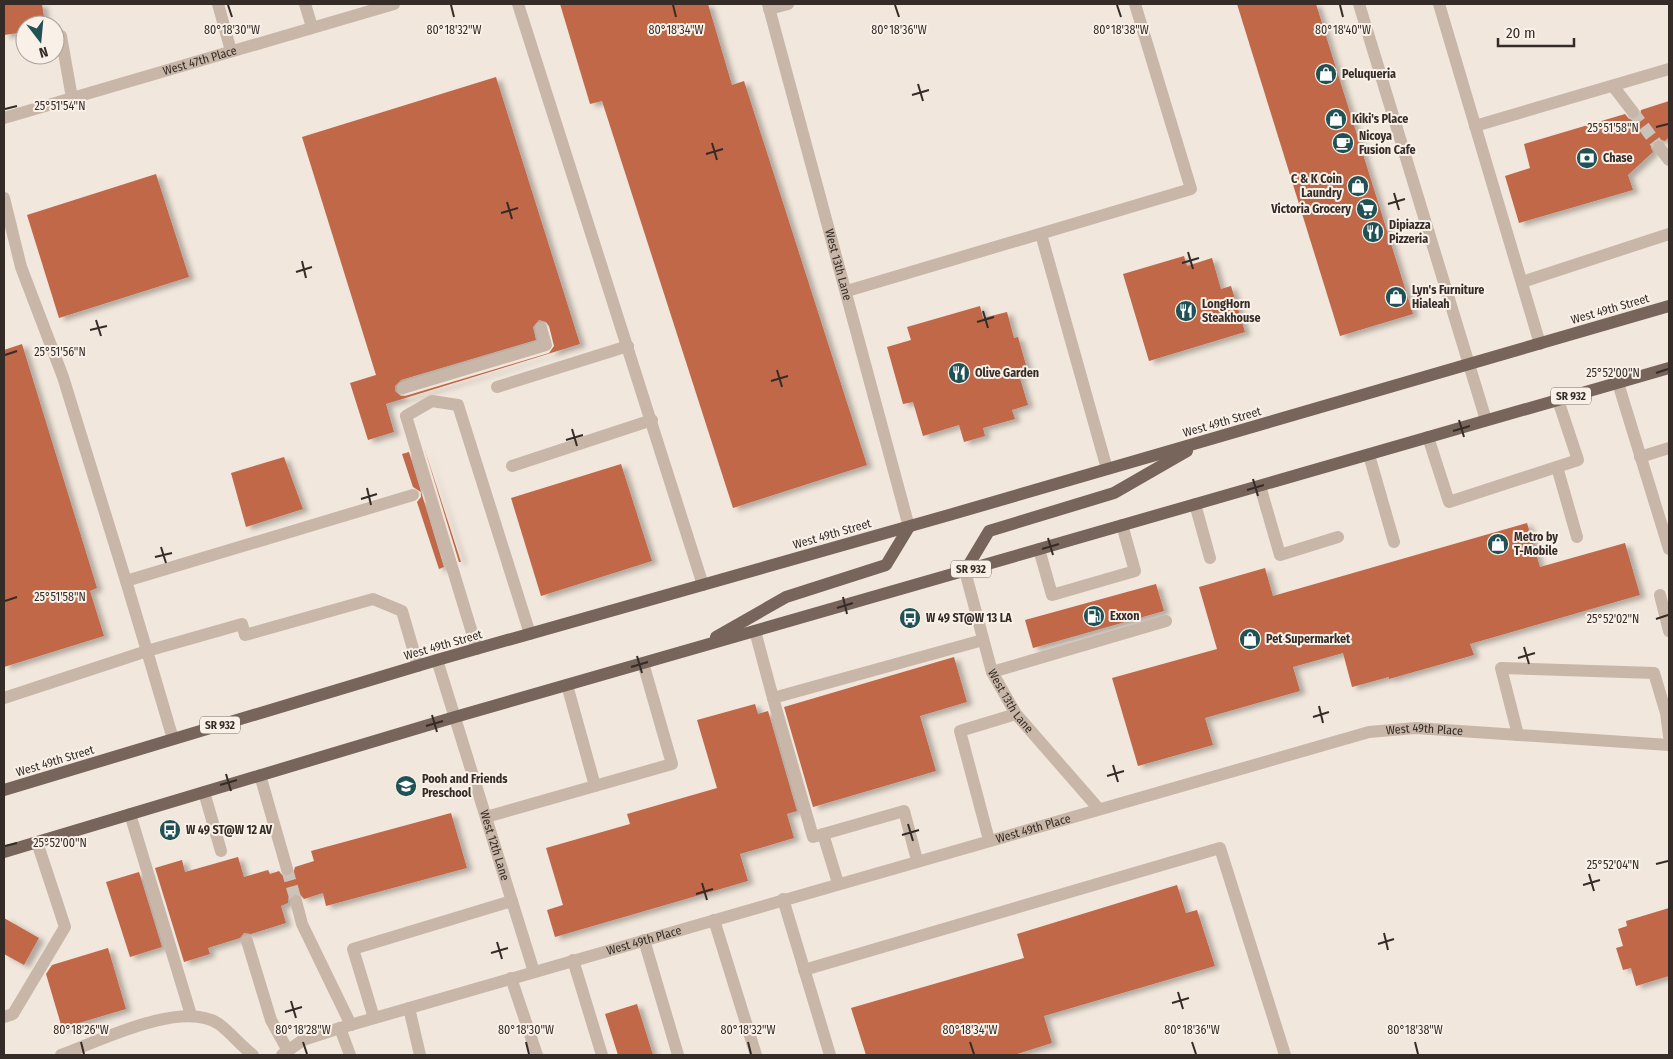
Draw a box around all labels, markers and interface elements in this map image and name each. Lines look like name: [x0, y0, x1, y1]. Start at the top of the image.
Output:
north arrow: [15, 15, 65, 65]
scale bar: [1498, 15, 1574, 47]
text: 80°18'30"W: [204, 23, 260, 37]
text: 80°18'32"W: [427, 23, 481, 37]
text: 80°18'34"W: [649, 23, 703, 37]
text: 80°18'36"W: [871, 23, 927, 37]
text: 80°18'38"W: [1093, 23, 1149, 37]
text: 80°18'40"W: [1315, 23, 1371, 37]
text: 20 m: [1506, 24, 1536, 42]
text: N: [37, 43, 50, 61]
street label: West 47th Place: [161, 43, 238, 78]
shop icon: Peluqueria: [1314, 62, 1338, 86]
place label: Peluqueria: [1342, 67, 1396, 81]
text: 25°51'54"N: [35, 99, 85, 113]
shop icon: Kiki's Place: [1324, 107, 1348, 131]
place label: Kiki's Place: [1352, 112, 1408, 126]
text: 25°51'58"N: [1587, 121, 1639, 135]
place label: Nicoya Fusion Cafe: [1359, 129, 1416, 157]
cafe icon: Nicoya Fusion Cafe: [1331, 131, 1355, 155]
bank icon: Chase: [1575, 146, 1599, 170]
place label: Chase: [1603, 151, 1633, 165]
place label: C & K Coin Laundry: [1291, 172, 1342, 200]
shop icon: C & K Coin Laundry: [1346, 174, 1370, 198]
supermarket icon: Victoria Grocery: [1355, 197, 1379, 221]
place label: Victoria Grocery: [1270, 202, 1351, 216]
place label: Dipiazza Pizzeria: [1389, 218, 1431, 246]
restaurant icon: Dipiazza Pizzeria: [1361, 220, 1385, 244]
street label: West 13th Lane: [822, 227, 855, 302]
place label: Lyn's Furniture Hialeah: [1412, 283, 1484, 311]
shop icon: Lyn's Furniture Hialeah: [1384, 285, 1408, 309]
street label: West 49th Street: [1569, 291, 1651, 327]
place label: LongHorn Steakhouse: [1202, 297, 1261, 325]
restaurant icon: LongHorn Steakhouse: [1174, 299, 1198, 323]
text: 25°51'56"N: [34, 345, 86, 359]
restaurant icon: Olive Garden: [947, 361, 971, 385]
place label: Olive Garden: [975, 366, 1039, 380]
text: 25°52'00"N: [1586, 366, 1640, 380]
road number: SR 932: [1551, 388, 1591, 404]
street label: West 49th Street: [1181, 404, 1263, 440]
street label: West 49th Street: [791, 516, 873, 552]
place label: Metro by T-Mobile: [1514, 530, 1558, 558]
shop icon: Metro by T-Mobile: [1486, 532, 1510, 556]
road number: SR 932: [951, 560, 991, 578]
text: 25°51'58"N: [34, 590, 86, 604]
fuel station icon: Exxon: [1082, 604, 1106, 628]
bus stop icon: W 49 ST@W 13 LA: [898, 606, 922, 630]
place label: Exxon: [1110, 609, 1139, 623]
place label: W 49 ST@W 13 LA: [926, 611, 1012, 625]
text: 25°52'02"N: [1587, 612, 1639, 626]
street label: West 49th Street: [402, 627, 484, 663]
shop icon: Pet Supermarket: [1238, 627, 1262, 651]
place label: Pet Supermarket: [1266, 632, 1351, 646]
street label: West 13th Lane: [985, 667, 1036, 736]
road number: SR 932: [200, 716, 240, 734]
street label: West 49th Place: [1385, 721, 1463, 738]
street label: West 49th Street: [14, 742, 96, 779]
place label: Pooh and Friends Preschool: [422, 772, 508, 800]
school or university icon: Pooh and Friends Preschool: [394, 774, 418, 798]
street label: West 12th Lane: [477, 808, 512, 882]
street label: West 49th Place: [994, 811, 1072, 846]
bus stop icon: W 49 ST@W 12 AV: [158, 818, 182, 842]
place label: W 49 ST@W 12 AV: [186, 823, 273, 837]
text: 25°52'00"N: [33, 836, 87, 850]
text: 25°52'04"N: [1587, 858, 1639, 872]
street label: West 49th Place: [605, 923, 683, 958]
text: 80°18'26"W: [53, 1023, 109, 1037]
text: 80°18'28"W: [275, 1023, 331, 1037]
text: 80°18'30"W: [498, 1023, 554, 1037]
text: 80°18'32"W: [721, 1023, 775, 1037]
text: 80°18'34"W: [943, 1023, 997, 1037]
text: 80°18'36"W: [1164, 1023, 1220, 1037]
text: 80°18'38"W: [1387, 1023, 1443, 1037]

